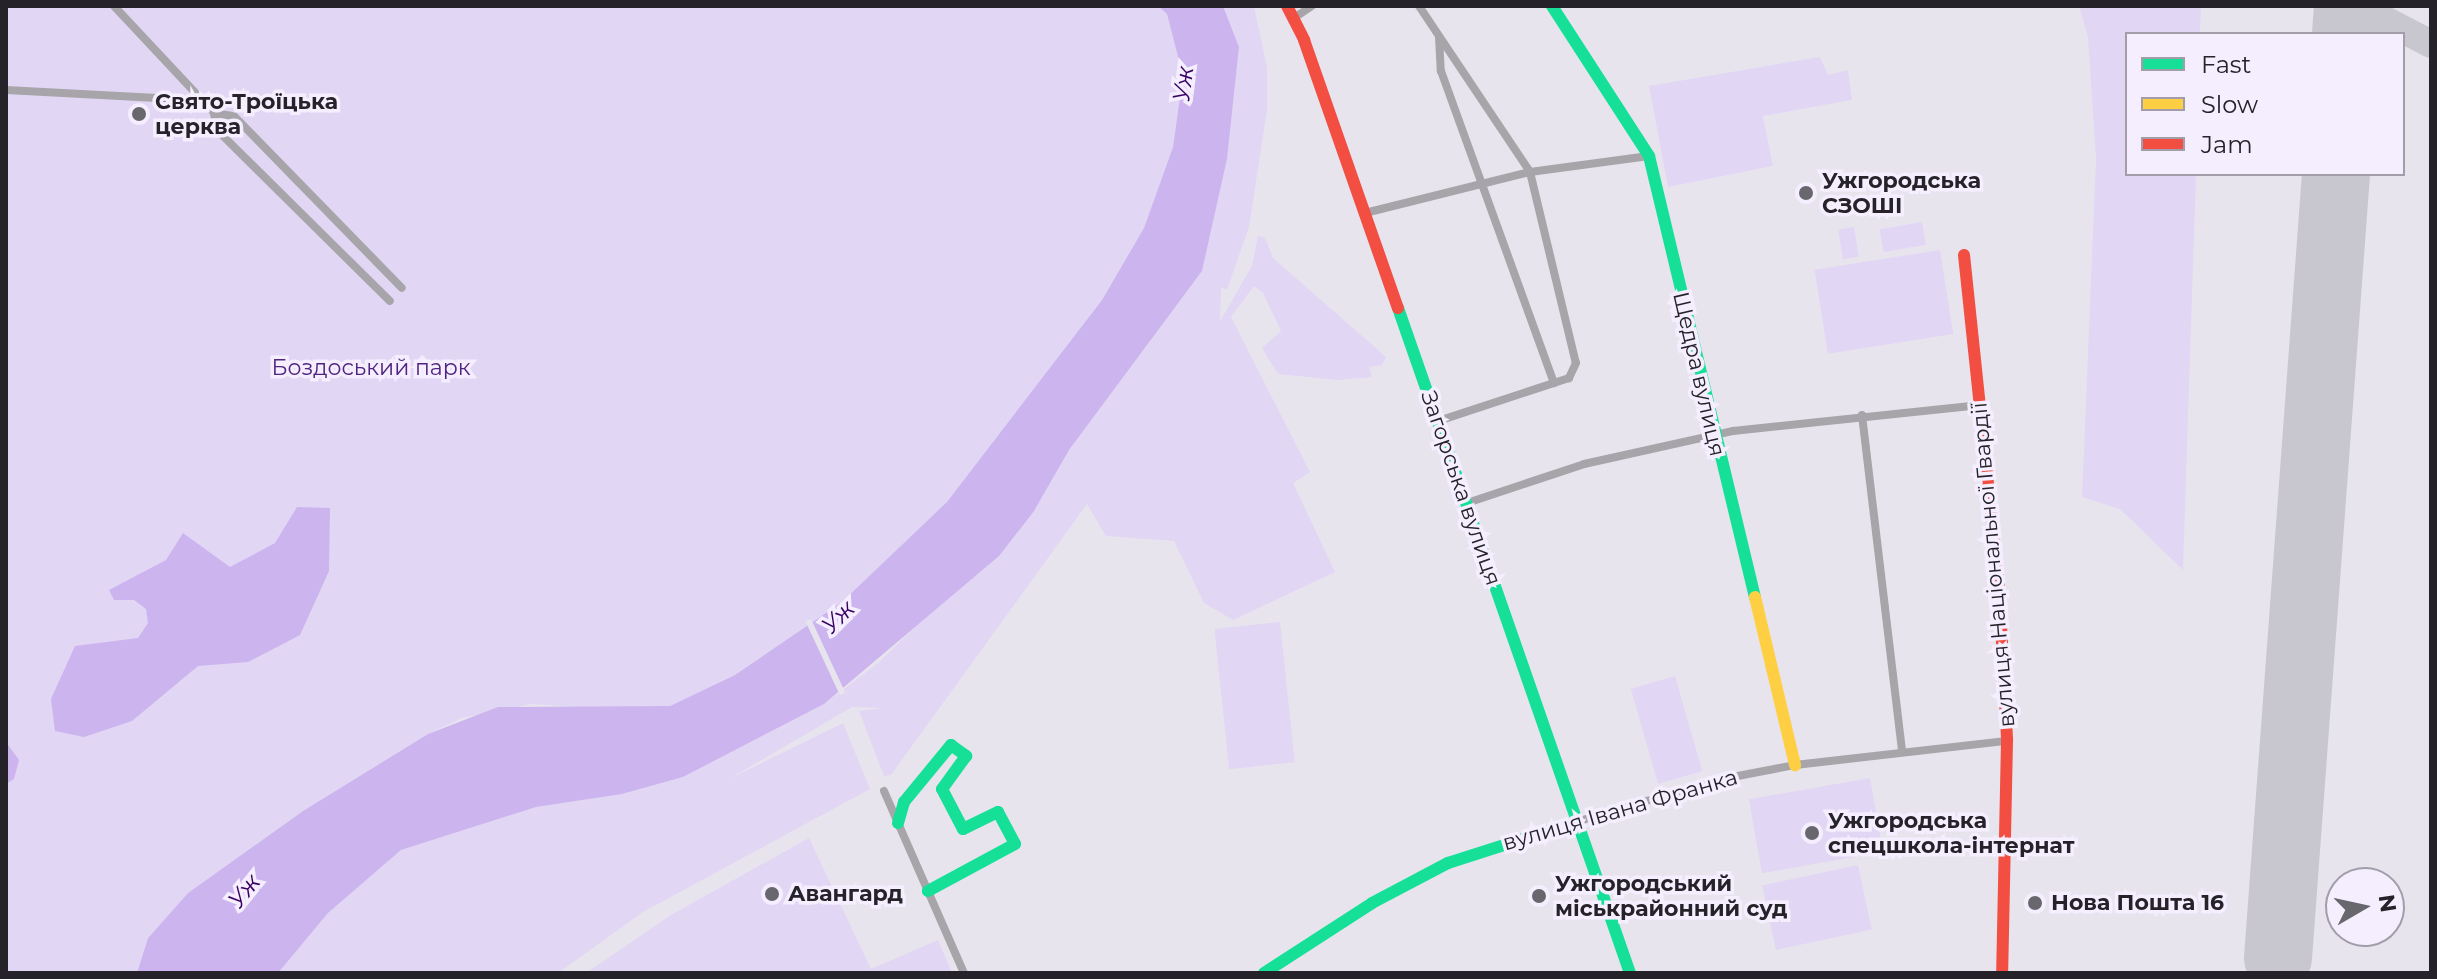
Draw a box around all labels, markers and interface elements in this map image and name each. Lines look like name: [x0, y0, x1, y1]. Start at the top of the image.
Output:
legend: [2125, 32, 2405, 176]
text: Fast: [2201, 50, 2251, 79]
water label: Уж: [1167, 65, 1199, 103]
place label: Свято-Троїцька церква: [155, 88, 338, 140]
text: Slow: [2201, 90, 2258, 119]
marker: Свято-Троїцька церква: [130, 105, 148, 123]
text: Jam: [2201, 130, 2253, 159]
place label: Ужгородська СЗОШІ: [1822, 167, 1981, 218]
marker: Ужгородська СЗОШІ: [1797, 184, 1815, 202]
street label: Щедра вулиця: [1667, 289, 1731, 459]
park label: Боздоський парк: [271, 355, 471, 381]
street label: Загорська вулиця: [1415, 387, 1507, 589]
street label: вулиця Національної Гвардії: [1966, 401, 2020, 729]
water label: Уж: [815, 594, 861, 640]
street label: вулиця Івана Франка: [1500, 764, 1740, 856]
place label: Ужгородська спецшкола-інтернат: [1828, 807, 2075, 858]
marker: Ужгородська спецшкола-інтернат: [1803, 824, 1821, 842]
north arrow: [2325, 867, 2405, 947]
water label: Уж: [222, 868, 266, 914]
place label: Ужгородський міськрайонний суд: [1555, 870, 1787, 922]
place label: Авангард: [788, 881, 903, 907]
marker: Авангард: [763, 885, 781, 903]
marker: Ужгородський міськрайонний суд: [1530, 887, 1548, 905]
place label: Нова Пошта 16: [2051, 890, 2224, 916]
text: N: [2372, 893, 2402, 914]
marker: Нова Пошта 16: [2026, 894, 2044, 912]

